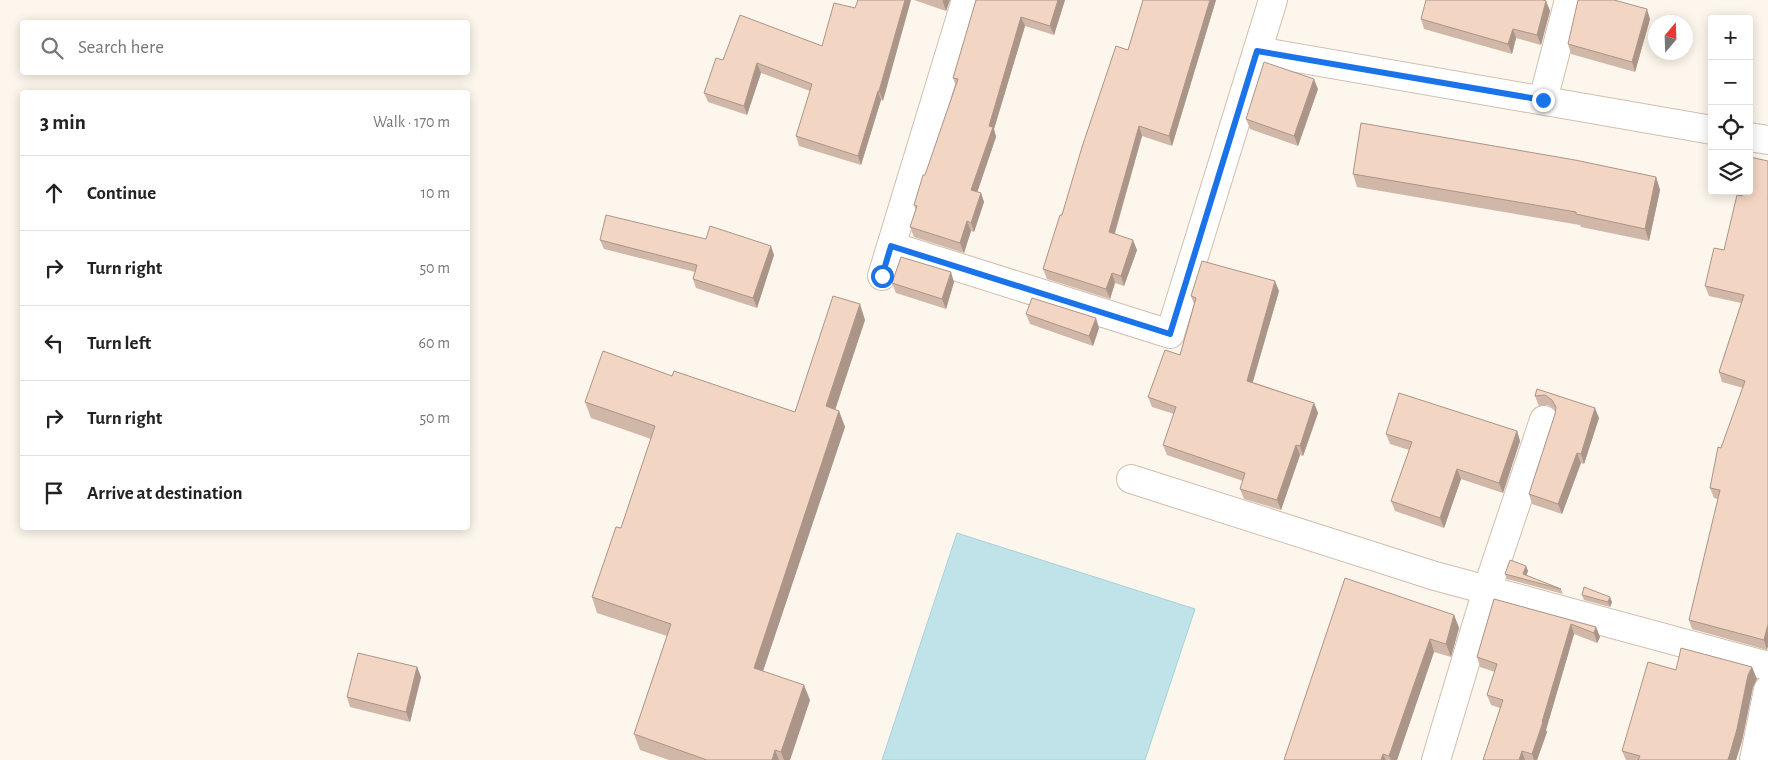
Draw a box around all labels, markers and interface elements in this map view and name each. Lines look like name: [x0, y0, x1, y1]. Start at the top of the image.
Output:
north arrow: [1648, 15, 1693, 60]
map controls: [1708, 15, 1753, 195]
button: +: [1708, 15, 1753, 60]
search box: [20, 20, 470, 75]
icon: search: [38, 34, 66, 62]
text: Search here: [78, 38, 164, 57]
button: −: [1708, 60, 1753, 105]
route end: [1532, 89, 1555, 112]
button: locate: [1708, 105, 1753, 150]
text: 3 min: [40, 112, 86, 133]
text: Walk · 170 m: [373, 114, 450, 130]
button: layers: [1708, 150, 1753, 195]
icon: ahead: [40, 179, 68, 207]
text: Continue: [87, 184, 156, 203]
text: 10 m: [421, 185, 450, 201]
icon: right: [40, 254, 68, 282]
text: Turn right: [87, 259, 162, 278]
text: 50 m: [419, 260, 450, 276]
route start: [871, 265, 894, 288]
icon: left: [40, 329, 68, 357]
text: Turn left: [87, 334, 151, 353]
text: 60 m: [419, 335, 450, 351]
icon: right: [40, 404, 68, 432]
text: Turn right: [87, 409, 162, 428]
text: 50 m: [419, 410, 450, 426]
icon: arrive: [40, 479, 68, 507]
text: Arrive at destination: [87, 484, 243, 503]

